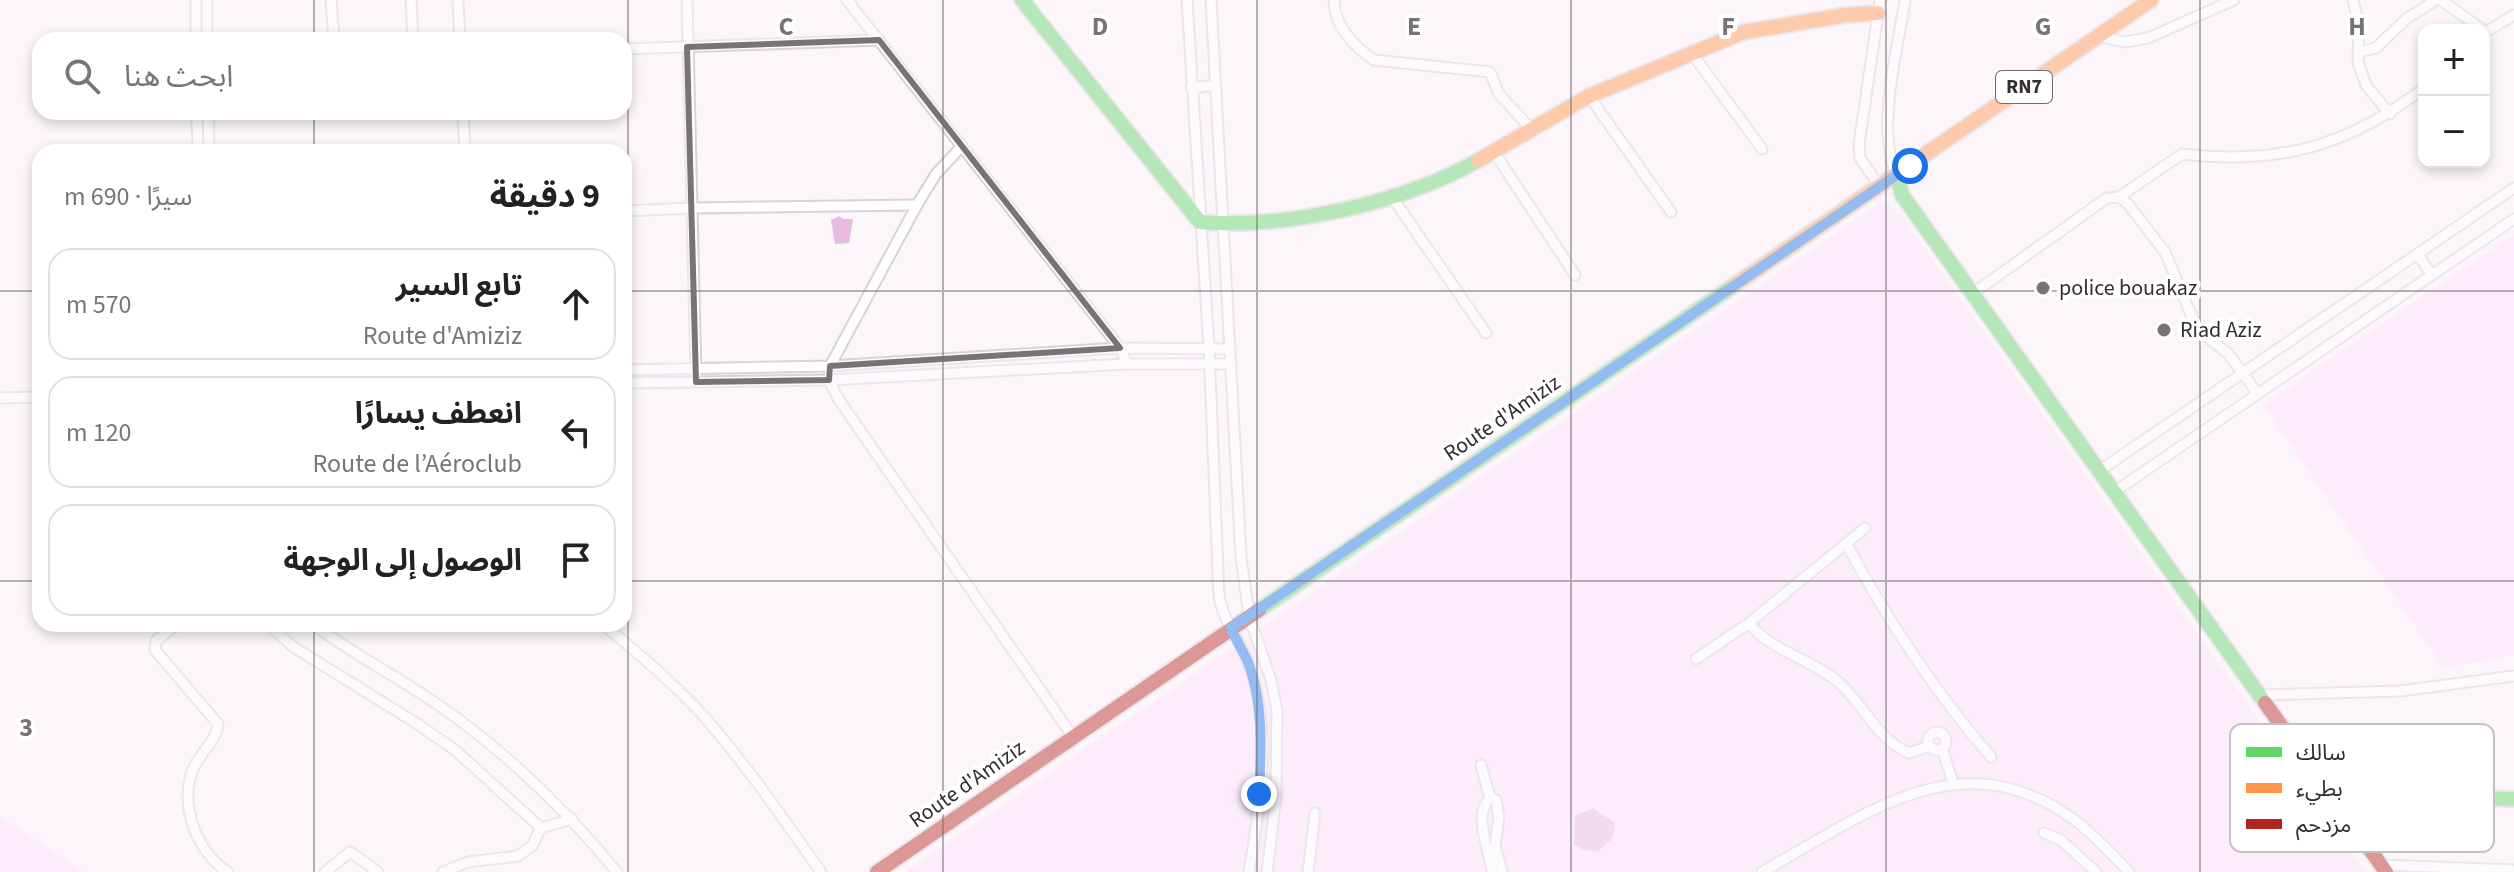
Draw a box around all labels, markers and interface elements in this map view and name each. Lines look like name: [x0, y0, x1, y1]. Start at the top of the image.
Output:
text: C: [778, 8, 794, 45]
text: D: [1092, 8, 1108, 45]
text: E: [1407, 8, 1421, 45]
text: F: [1721, 8, 1735, 45]
text: G: [2035, 8, 2051, 45]
text: H: [2348, 8, 2366, 45]
map controls: [2418, 24, 2490, 168]
button: +: [2418, 24, 2490, 96]
search box: [32, 32, 632, 120]
icon: search: [60, 54, 104, 98]
text: ابحث هنا: [124, 55, 233, 98]
road number: RN7: [1996, 71, 2052, 103]
button: −: [2418, 96, 2490, 168]
route start: [1892, 148, 1928, 184]
text: 9 دقيقة: [490, 172, 600, 221]
text: سيرًا · 690 m: [64, 178, 192, 215]
text: تابع السير: [396, 264, 522, 307]
place label: police bouakaz: [2059, 272, 2197, 304]
marker: police bouakaz: [2034, 279, 2052, 297]
icon: ahead: [554, 282, 598, 326]
text: 570 m: [66, 286, 132, 323]
place label: Riad Aziz: [2180, 314, 2262, 346]
text: Route d'Amiziz: [363, 317, 522, 354]
marker: Riad Aziz: [2155, 321, 2173, 339]
street label: Route d'Amiziz: [1437, 367, 1567, 469]
text: انعطف يسارًا: [355, 392, 522, 435]
icon: left: [554, 410, 598, 454]
text: 120 m: [66, 414, 132, 451]
text: Route de l’Aéroclub: [312, 445, 522, 482]
icon: arrive: [554, 538, 598, 582]
text: الوصول إلى الوجهة: [283, 539, 522, 582]
text: 3: [19, 709, 33, 746]
legend: [2230, 724, 2494, 852]
street label: Route d'Amiziz: [903, 732, 1031, 836]
text: سالك: [2296, 737, 2346, 769]
text: بطيء: [2296, 773, 2343, 805]
route end: [1241, 776, 1277, 812]
text: مزدحم: [2296, 809, 2351, 841]

